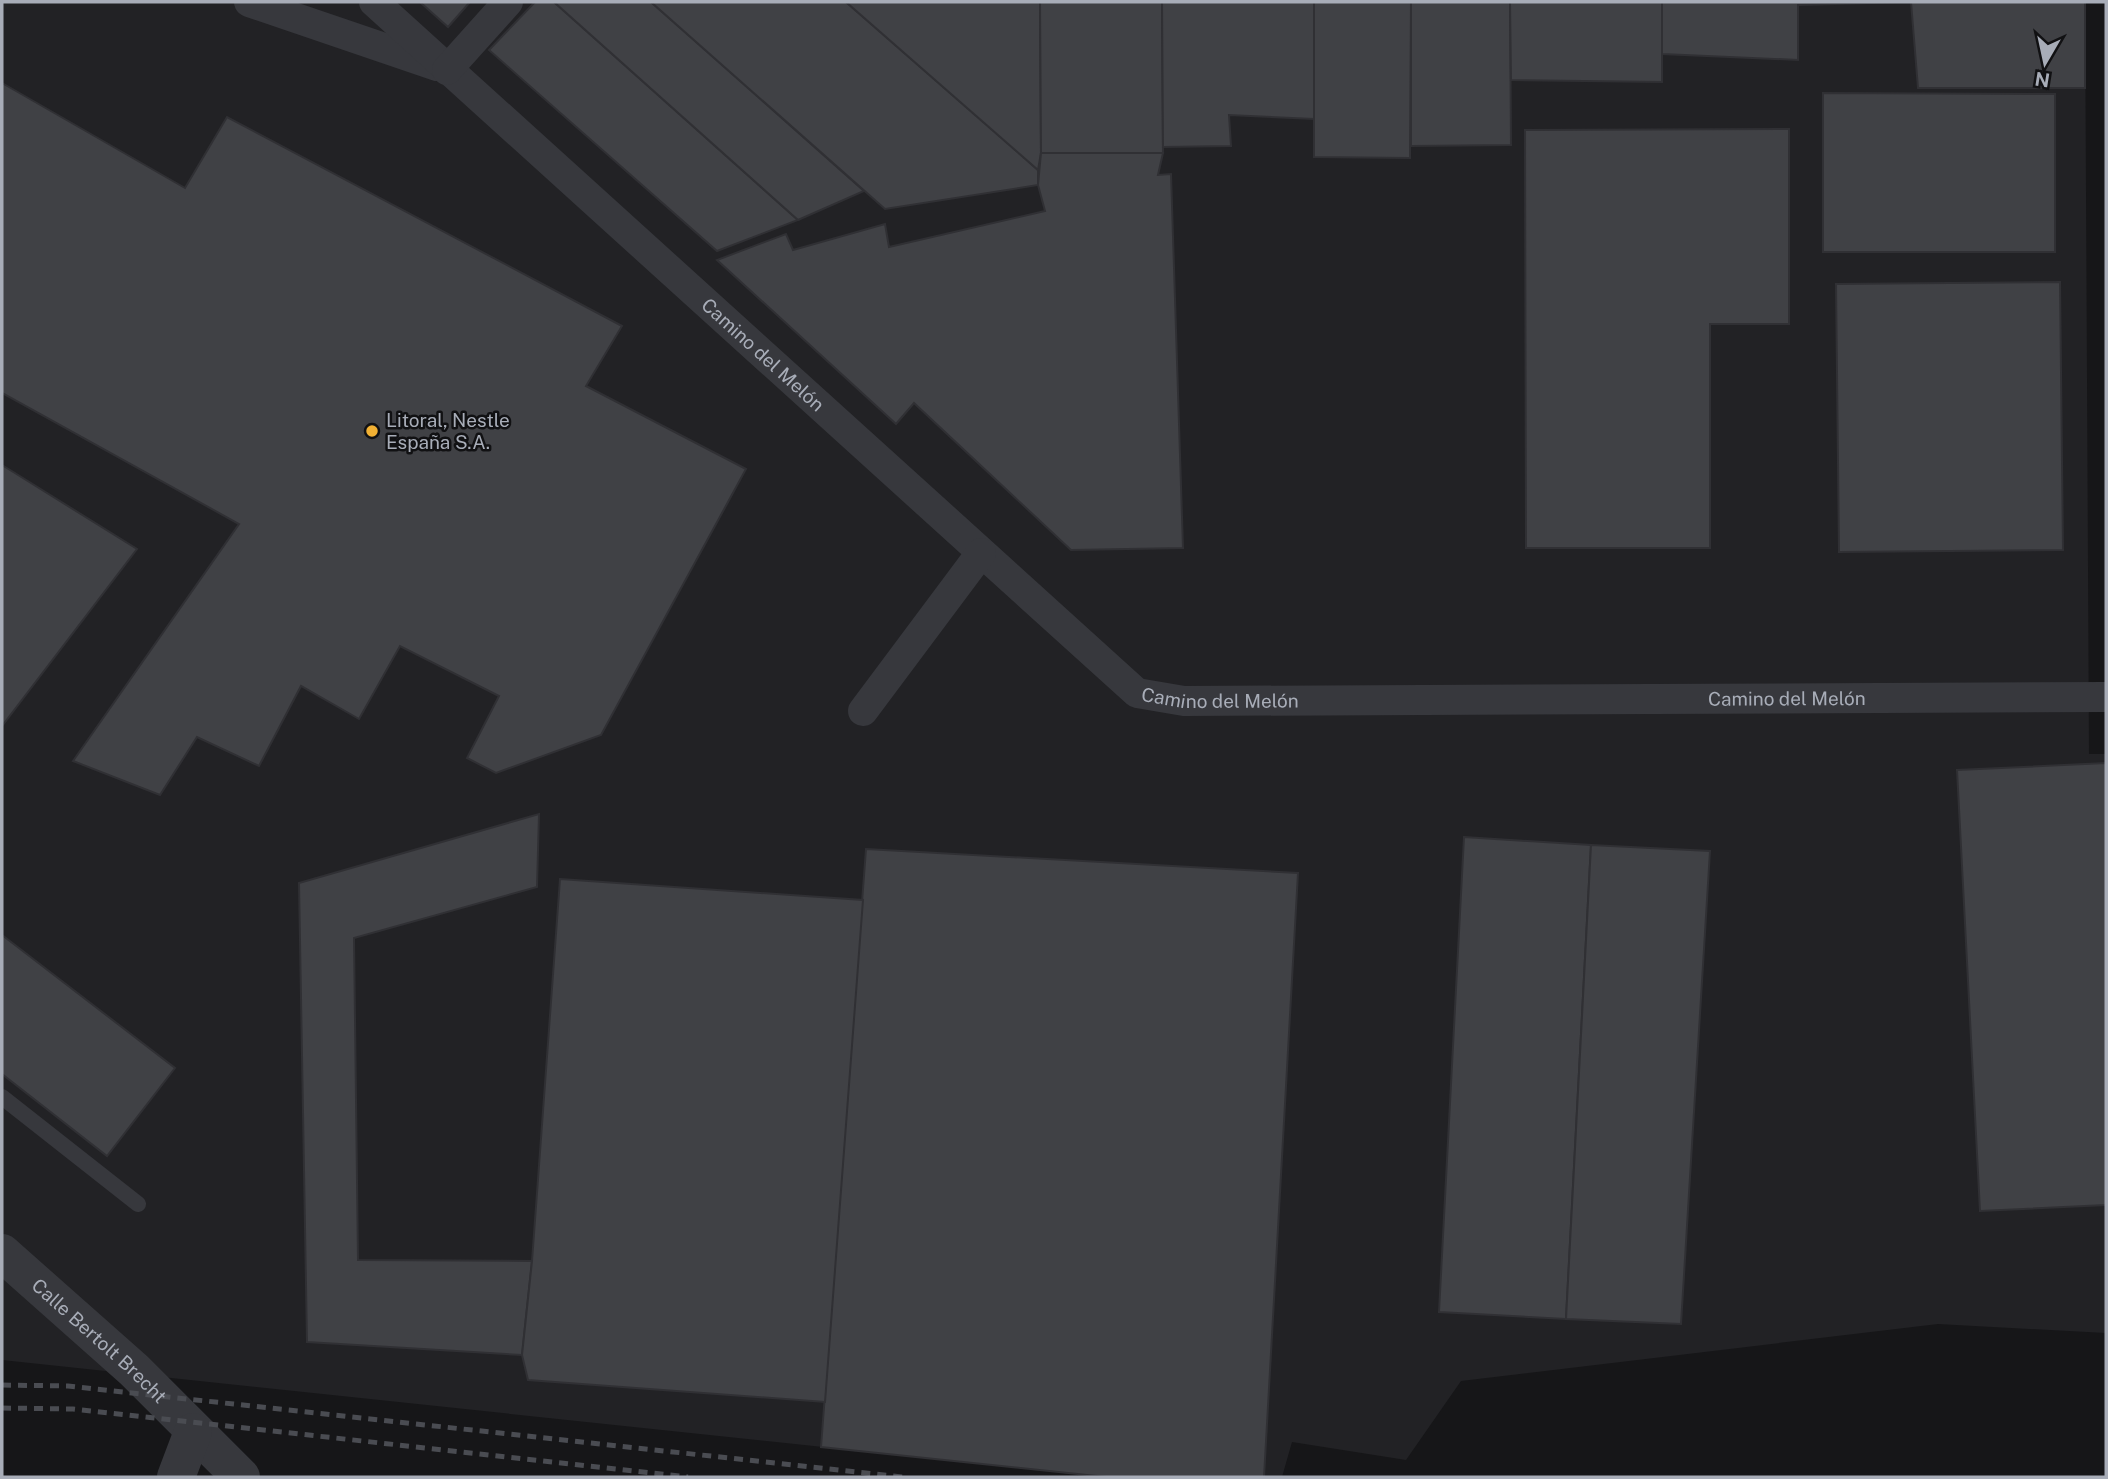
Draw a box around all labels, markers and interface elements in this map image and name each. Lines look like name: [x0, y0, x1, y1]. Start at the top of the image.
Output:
north arrow: [2010, 28, 2080, 98]
text: N: [2033, 68, 2051, 92]
street label: Camino del Melón: [697, 293, 829, 415]
place label: Litoral, Nestle España S.A.: [386, 409, 510, 453]
marker: Litoral, Nestle España S.A.: [364, 423, 380, 439]
street label: Camino del Melón: [1140, 683, 1299, 712]
street label: Camino del Melón: [1708, 687, 1866, 710]
street label: Calle Bertolt Brecht: [28, 1274, 171, 1407]

